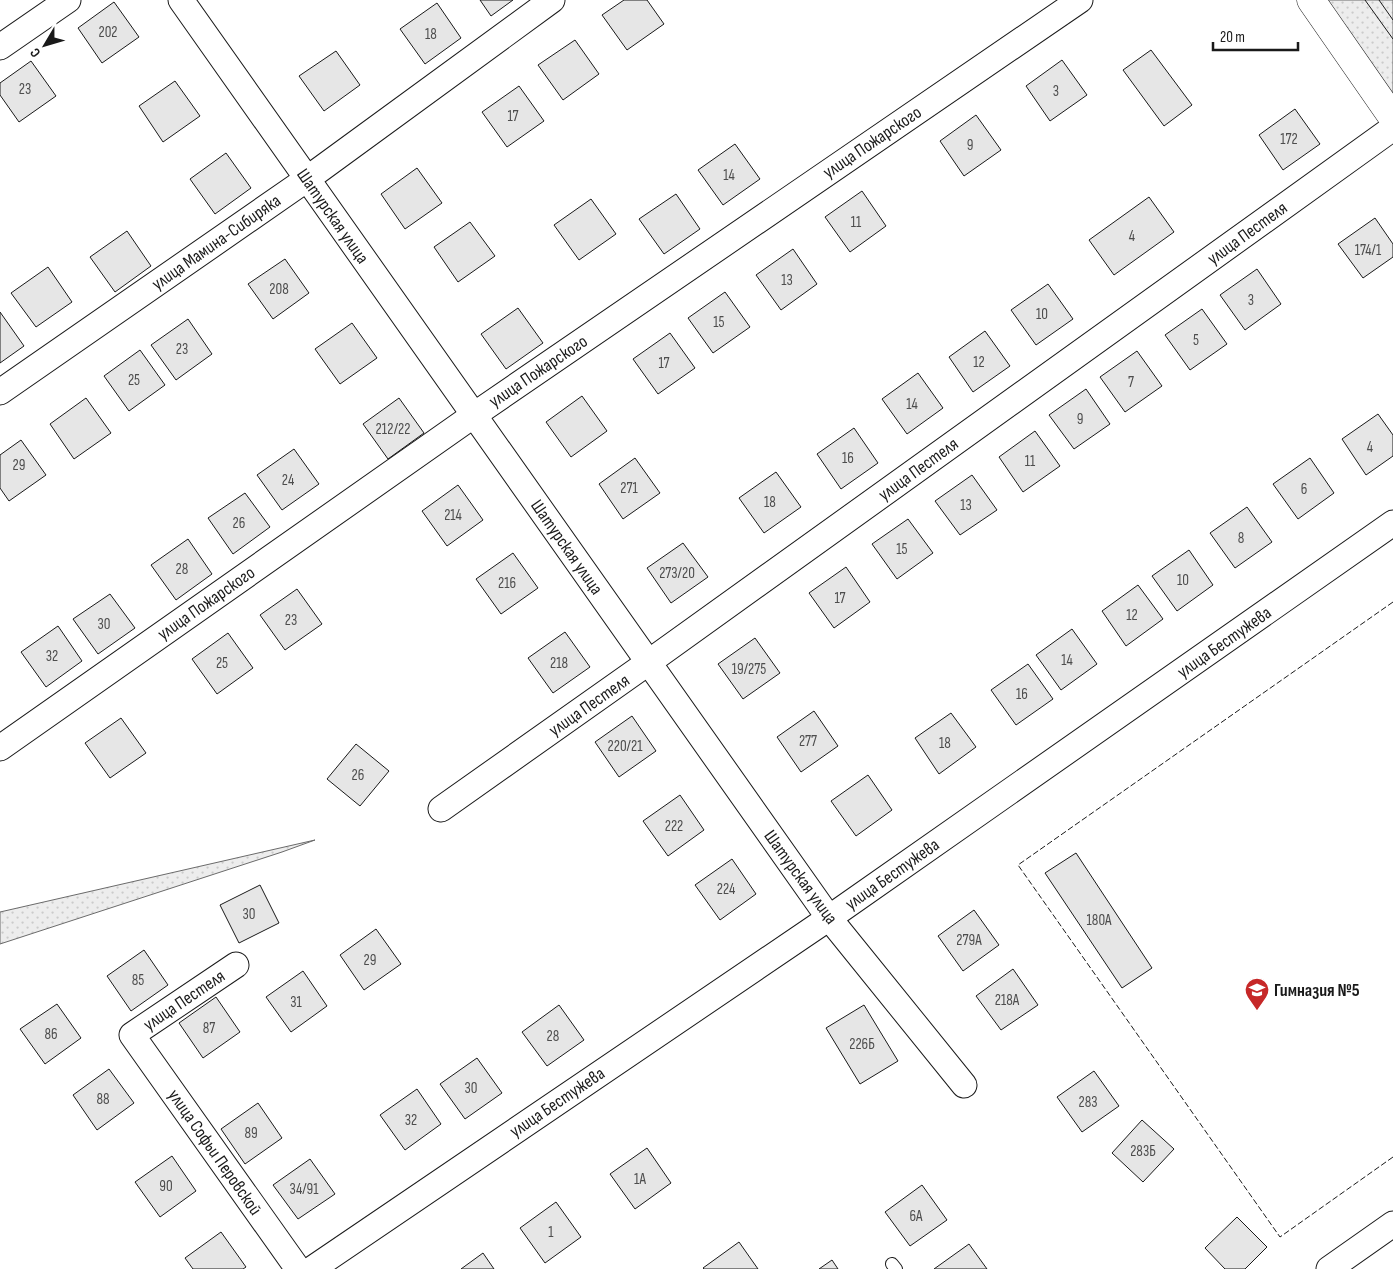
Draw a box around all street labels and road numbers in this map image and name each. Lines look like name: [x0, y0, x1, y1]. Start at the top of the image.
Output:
street label: улица Пожарского: [819, 102, 925, 183]
street label: Шатурская улица: [292, 165, 373, 268]
street label: улица Мамина-Сибиряка: [148, 190, 285, 295]
street label: улица Пестеля: [1203, 197, 1291, 269]
street label: улица Пожарского: [485, 331, 591, 412]
street label: улица Пестеля: [874, 433, 962, 505]
street label: Шатурская улица: [526, 496, 607, 599]
street label: улица Пожарского: [154, 562, 259, 645]
street label: улица Бестужева: [1173, 602, 1275, 683]
street label: улица Пестеля: [545, 670, 634, 741]
street label: Шатурская улица: [759, 826, 842, 928]
street label: улица Бестужева: [841, 834, 943, 915]
street label: улица Пестеля: [140, 966, 229, 1035]
street label: улица Бестужева: [506, 1063, 609, 1142]
street label: улица Софьи Перовской: [163, 1085, 266, 1219]

